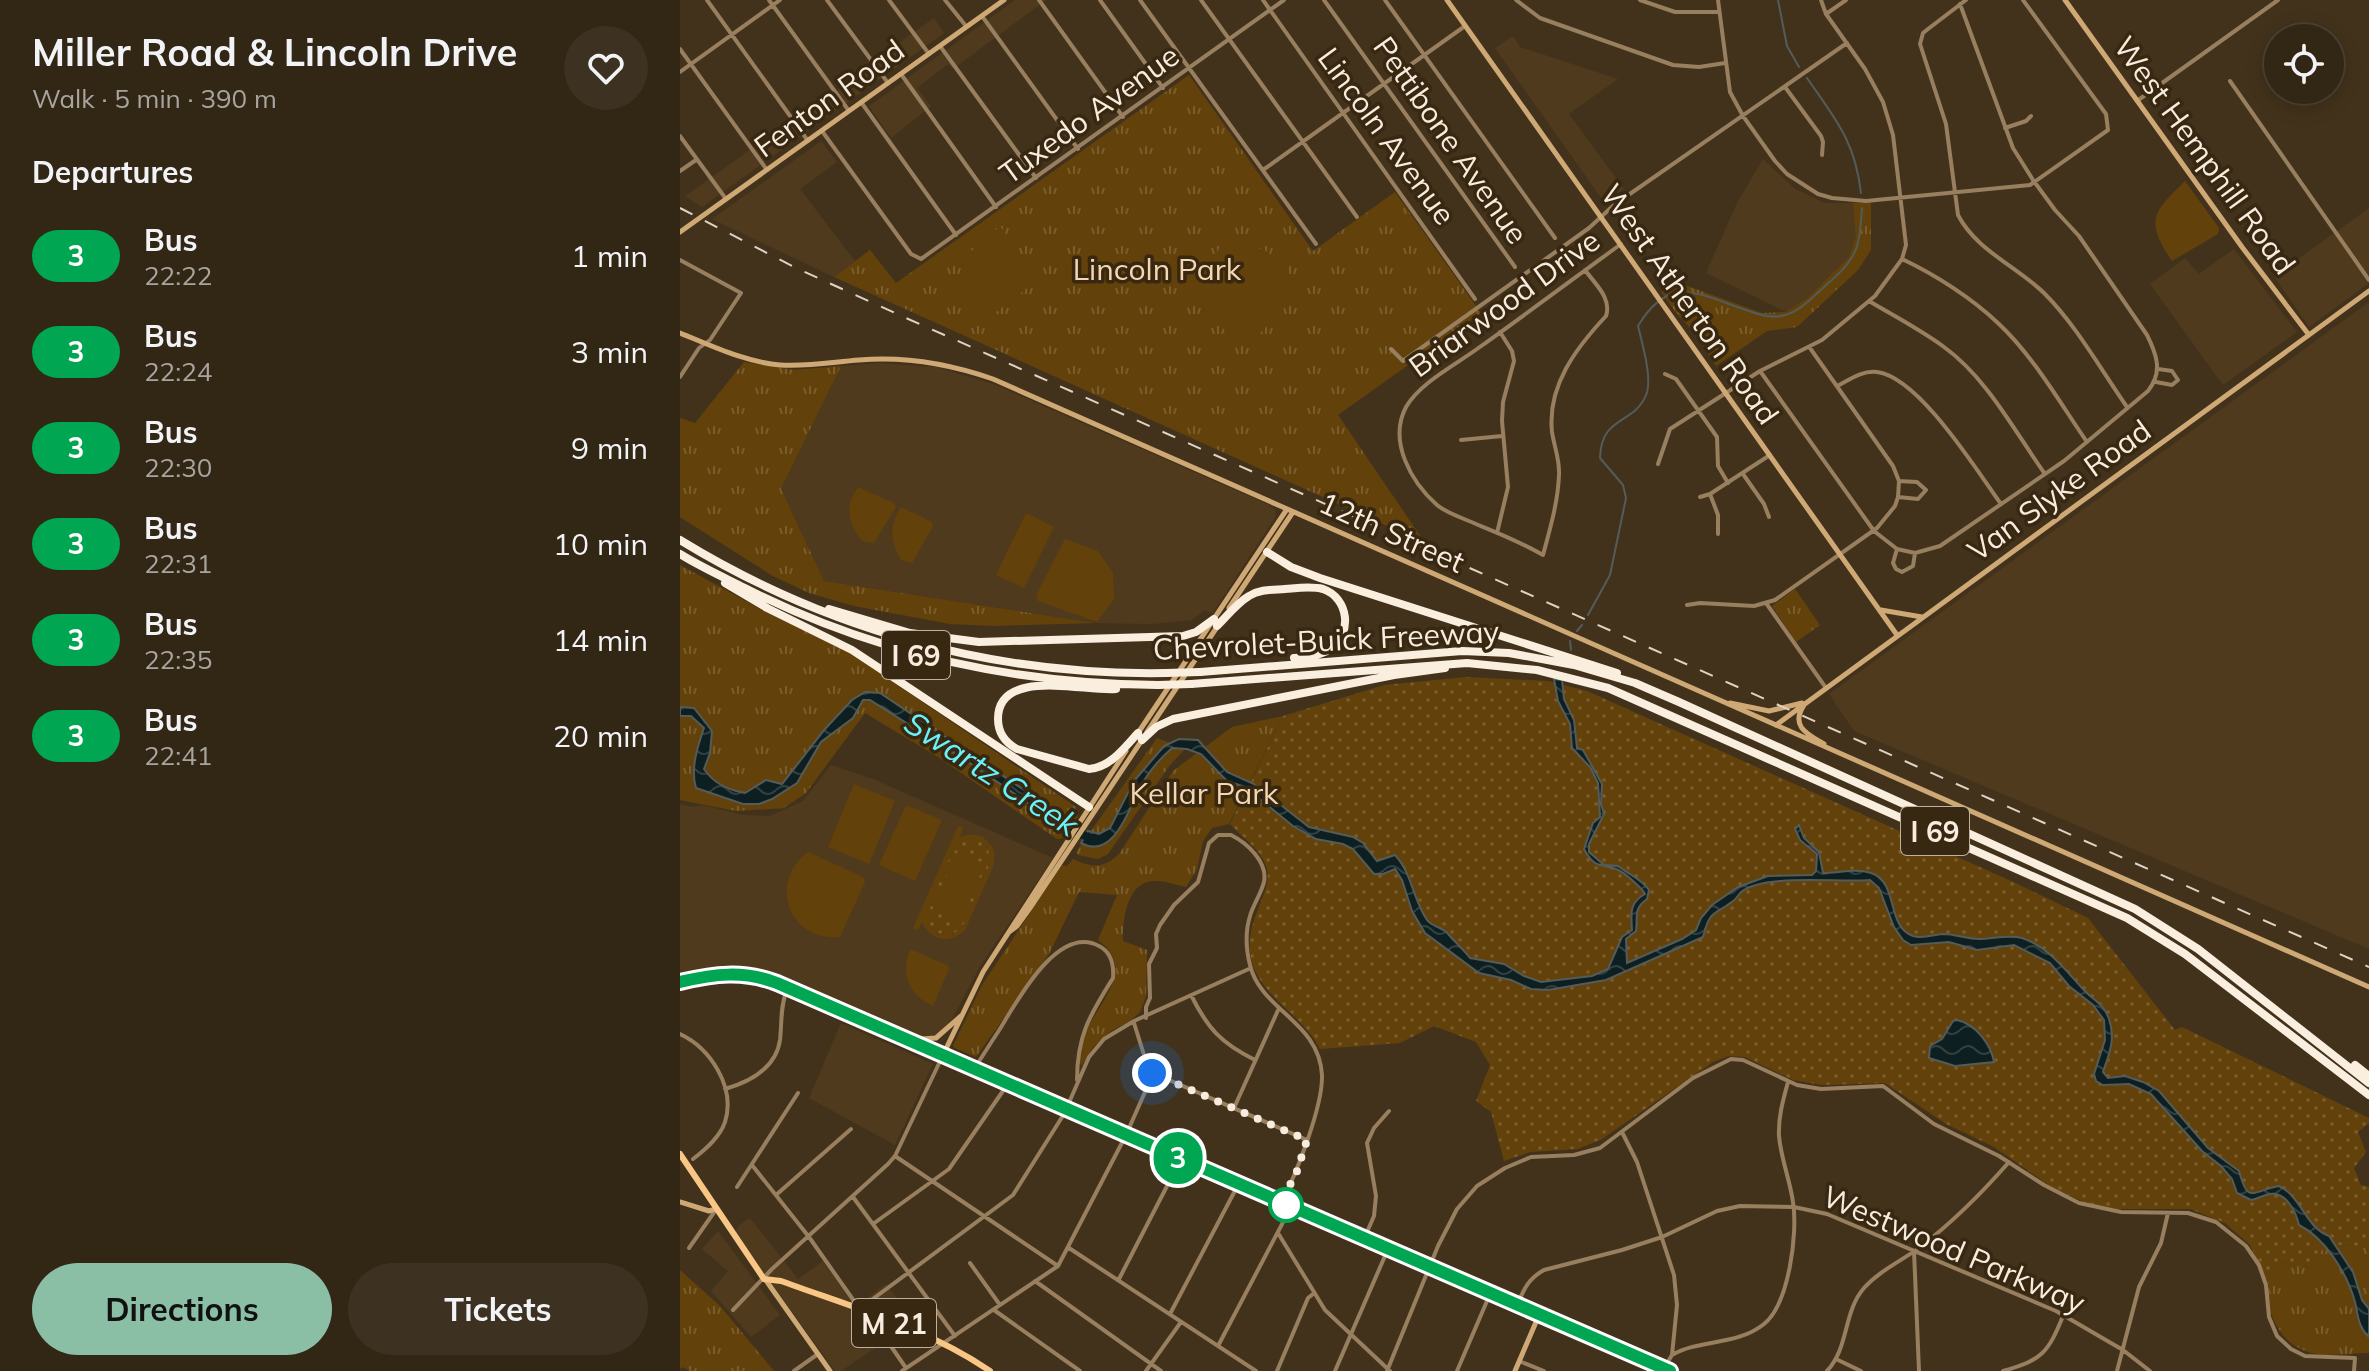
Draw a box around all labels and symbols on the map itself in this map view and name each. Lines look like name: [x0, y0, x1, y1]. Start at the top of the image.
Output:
street label: Pettibone Avenue: [1365, 29, 1537, 251]
street label: West Hemphill Road: [2106, 29, 2304, 281]
street label: Fenton Road: [746, 31, 912, 165]
street label: Tuxedo Avenue: [992, 36, 1186, 192]
street label: Lincoln Avenue: [1310, 40, 1464, 232]
street label: West Atherton Road: [1593, 176, 1787, 432]
street label: Briarwood Drive: [1401, 221, 1607, 385]
park label: Lincoln Park: [1073, 250, 1242, 288]
street label: Van Slyke Road: [1960, 411, 2158, 569]
street label: 12th Street: [1314, 483, 1470, 581]
street label: Chevrolet-Buick Freeway: [1152, 612, 1500, 668]
road number: I 69: [882, 631, 950, 679]
water label: Swartz Creek: [897, 702, 1088, 845]
park label: Kellar Park: [1129, 774, 1279, 812]
road number: I 69: [1901, 807, 1969, 855]
your location: [1132, 1053, 1172, 1093]
line badge: 3: [1152, 1132, 1204, 1184]
street label: Westwood Parkway: [1817, 1177, 2091, 1322]
unlabelled marker: [1269, 1188, 1303, 1222]
road number: M 21: [852, 1299, 936, 1347]

